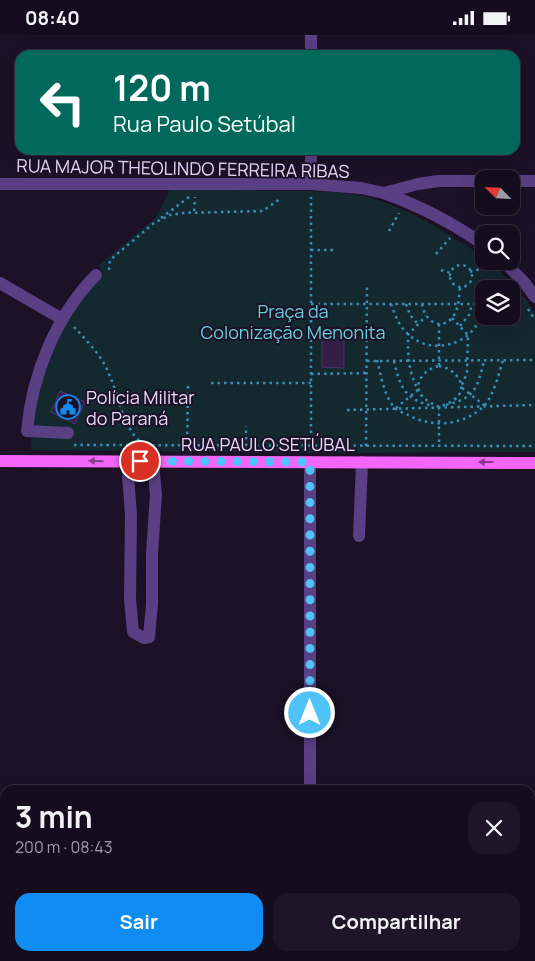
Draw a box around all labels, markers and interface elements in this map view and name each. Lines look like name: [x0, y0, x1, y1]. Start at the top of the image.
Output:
text: 08:40: [25, 5, 80, 31]
text: 120 m: [113, 64, 211, 112]
icon: left: [30, 70, 95, 135]
text: Rua Paulo Setúbal: [113, 109, 296, 139]
street label: RUA MAJOR THEOLINDO FERREIRA RIBAS: [16, 153, 350, 183]
north arrow: [475, 170, 520, 215]
map controls: [475, 170, 520, 325]
button: search: [475, 225, 520, 270]
button: layers: [475, 280, 520, 325]
park label: Praça da Colonização Menonita: [200, 299, 386, 344]
place label: Polícia Militar do Paraná: [86, 385, 195, 430]
public building icon: Polícia Militar do Paraná: [55, 394, 81, 420]
street label: RUA PAULO SETÚBAL: [181, 432, 355, 456]
pin: [119, 440, 161, 482]
icon: arrive: [126, 447, 154, 475]
one-way arrow: [88, 457, 104, 465]
one-way arrow: [478, 458, 494, 466]
position arrow: [283, 686, 335, 738]
text: 3 min: [15, 796, 93, 837]
button: close: [468, 802, 520, 854]
text: 200 m · 08:43: [15, 836, 113, 858]
button: Sair: [15, 893, 263, 951]
button: Compartilhar: [273, 893, 520, 951]

